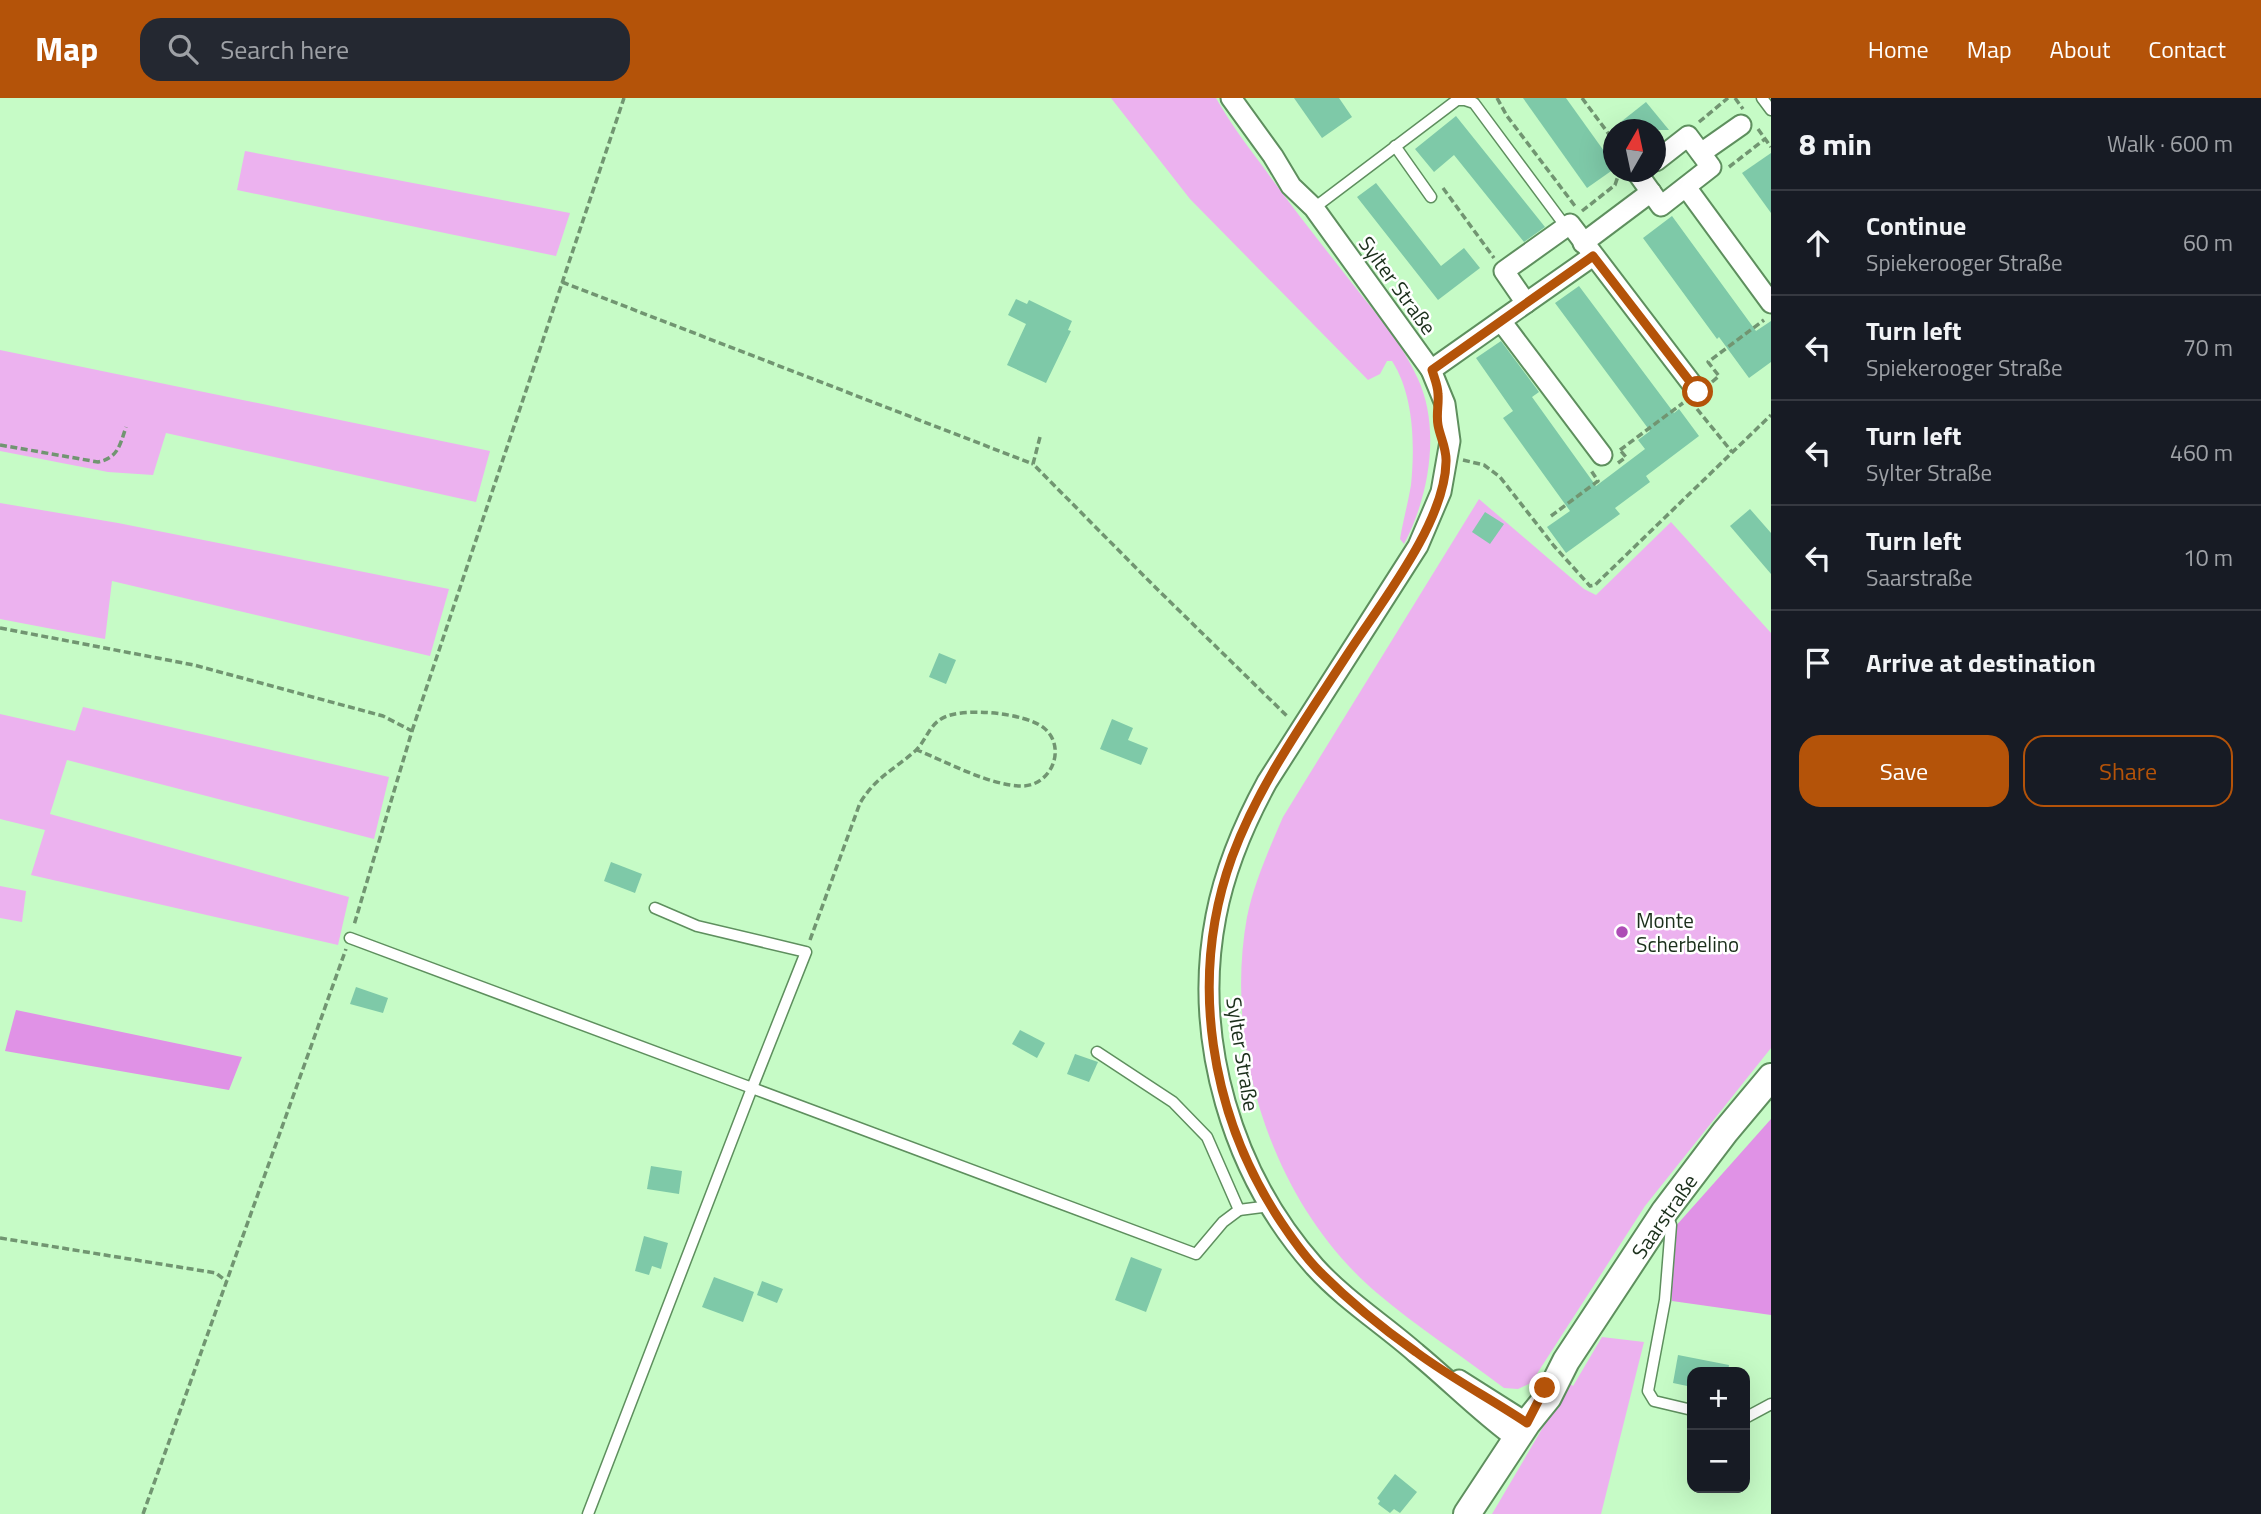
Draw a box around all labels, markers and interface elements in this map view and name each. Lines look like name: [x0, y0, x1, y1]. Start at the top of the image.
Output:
search box: [140, 18, 630, 81]
text: Map: [35, 24, 98, 74]
icon: search: [164, 30, 202, 68]
text: Search here: [220, 30, 349, 69]
text: Home: [1868, 31, 1929, 67]
text: Map: [1967, 31, 2012, 67]
text: About: [2050, 31, 2110, 67]
text: Contact: [2148, 31, 2226, 67]
north arrow: [1603, 119, 1666, 182]
text: 8 min: [1799, 121, 1872, 167]
text: Walk · 600 m: [2107, 126, 2233, 161]
text: Continue: [1866, 206, 1966, 245]
icon: ahead: [1799, 224, 1837, 262]
text: 60 m: [2183, 225, 2233, 260]
street label: Sylter Straße: [1351, 229, 1445, 341]
text: Spiekerooger Straße: [1866, 245, 2063, 280]
text: Turn left: [1866, 311, 1961, 350]
icon: left: [1799, 329, 1837, 367]
text: 70 m: [2183, 330, 2233, 365]
text: Spiekerooger Straße: [1866, 350, 2063, 385]
route start: [1682, 376, 1713, 407]
text: Turn left: [1866, 416, 1961, 455]
icon: left: [1799, 434, 1837, 472]
text: 460 m: [2170, 435, 2233, 470]
text: Sylter Straße: [1866, 455, 1992, 490]
text: Turn left: [1866, 521, 1961, 560]
icon: left: [1799, 539, 1837, 577]
text: 10 m: [2183, 540, 2233, 575]
text: Saarstraße: [1866, 560, 1973, 595]
text: Arrive at destination: [1866, 643, 2096, 682]
icon: arrive: [1799, 644, 1837, 682]
button: Save: [1799, 735, 2009, 807]
button: Share: [2023, 735, 2233, 807]
place label: Monte Scherbelino: [1636, 904, 1739, 960]
marker: Monte Scherbelino: [1614, 924, 1630, 940]
street label: Sylter Straße: [1218, 995, 1268, 1113]
street label: Saarstraße: [1623, 1167, 1705, 1265]
map controls: [1687, 1367, 1750, 1493]
button: +: [1687, 1367, 1750, 1430]
route end: [1529, 1372, 1560, 1403]
button: −: [1687, 1430, 1750, 1493]

